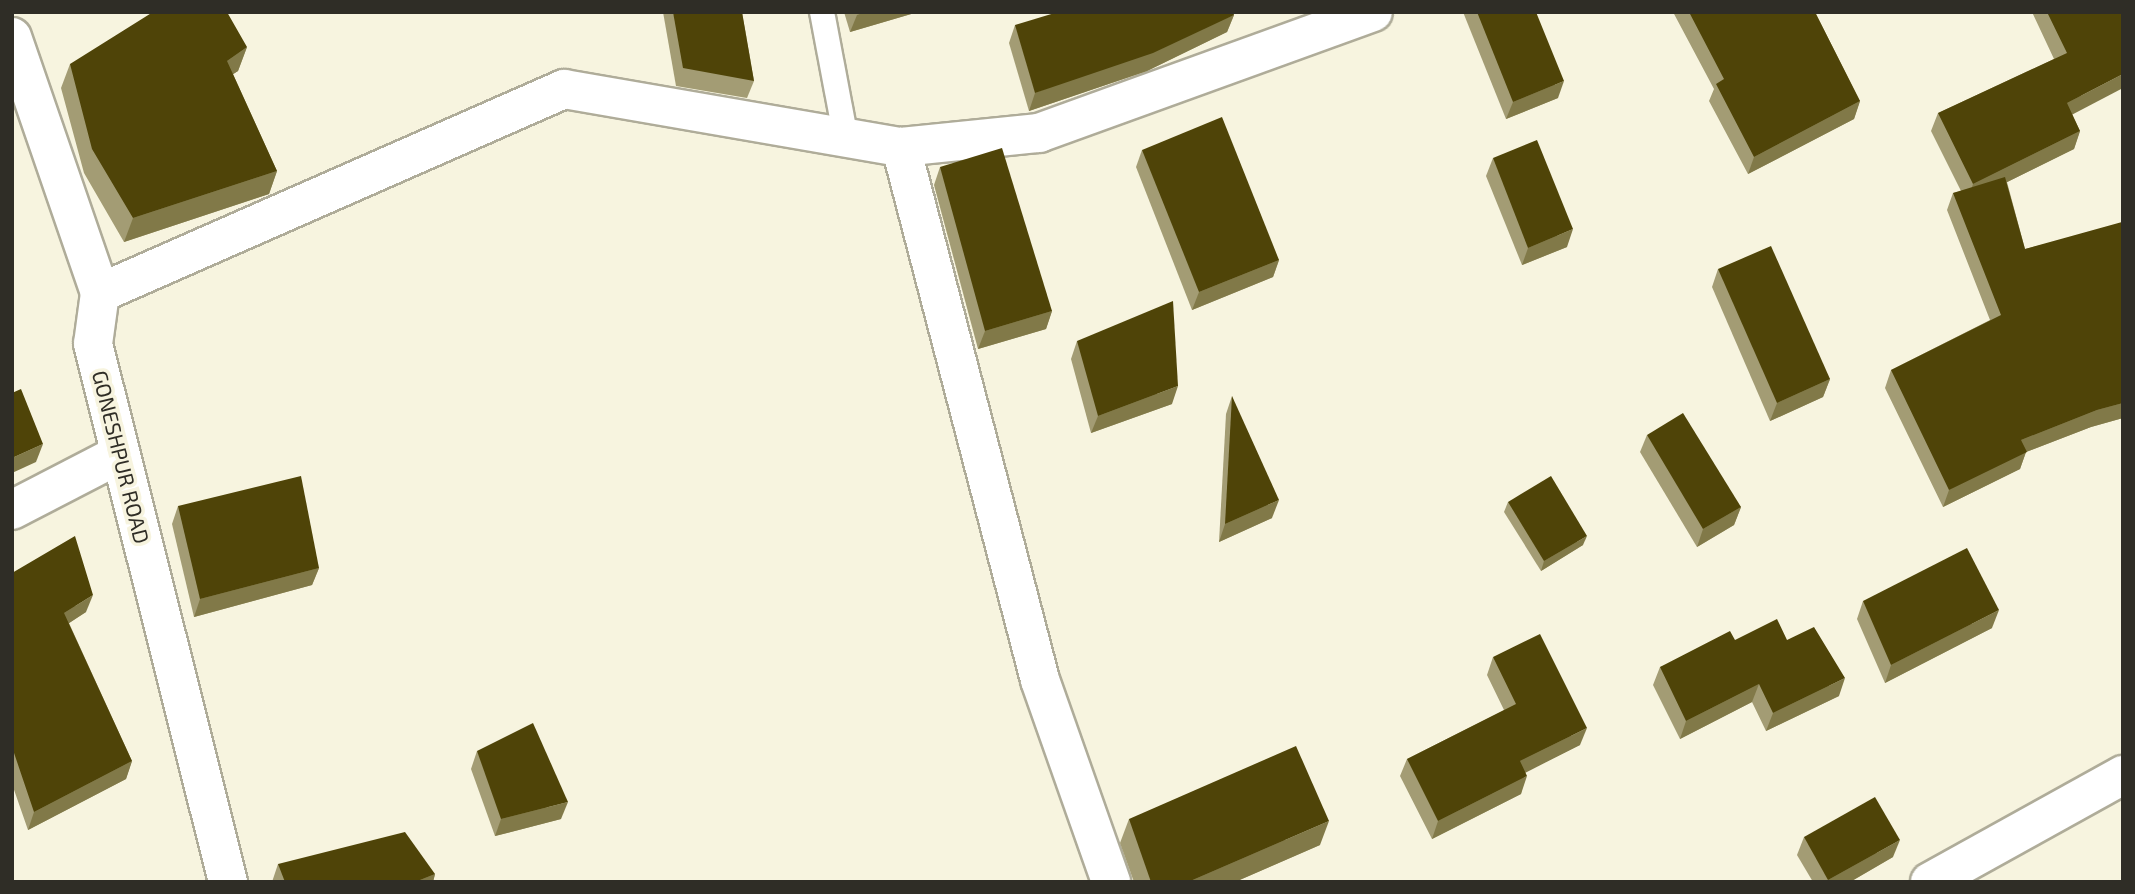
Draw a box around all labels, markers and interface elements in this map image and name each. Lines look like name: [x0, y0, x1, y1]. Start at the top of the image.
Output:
street label: GONESHPUR ROAD: [87, 368, 155, 546]

